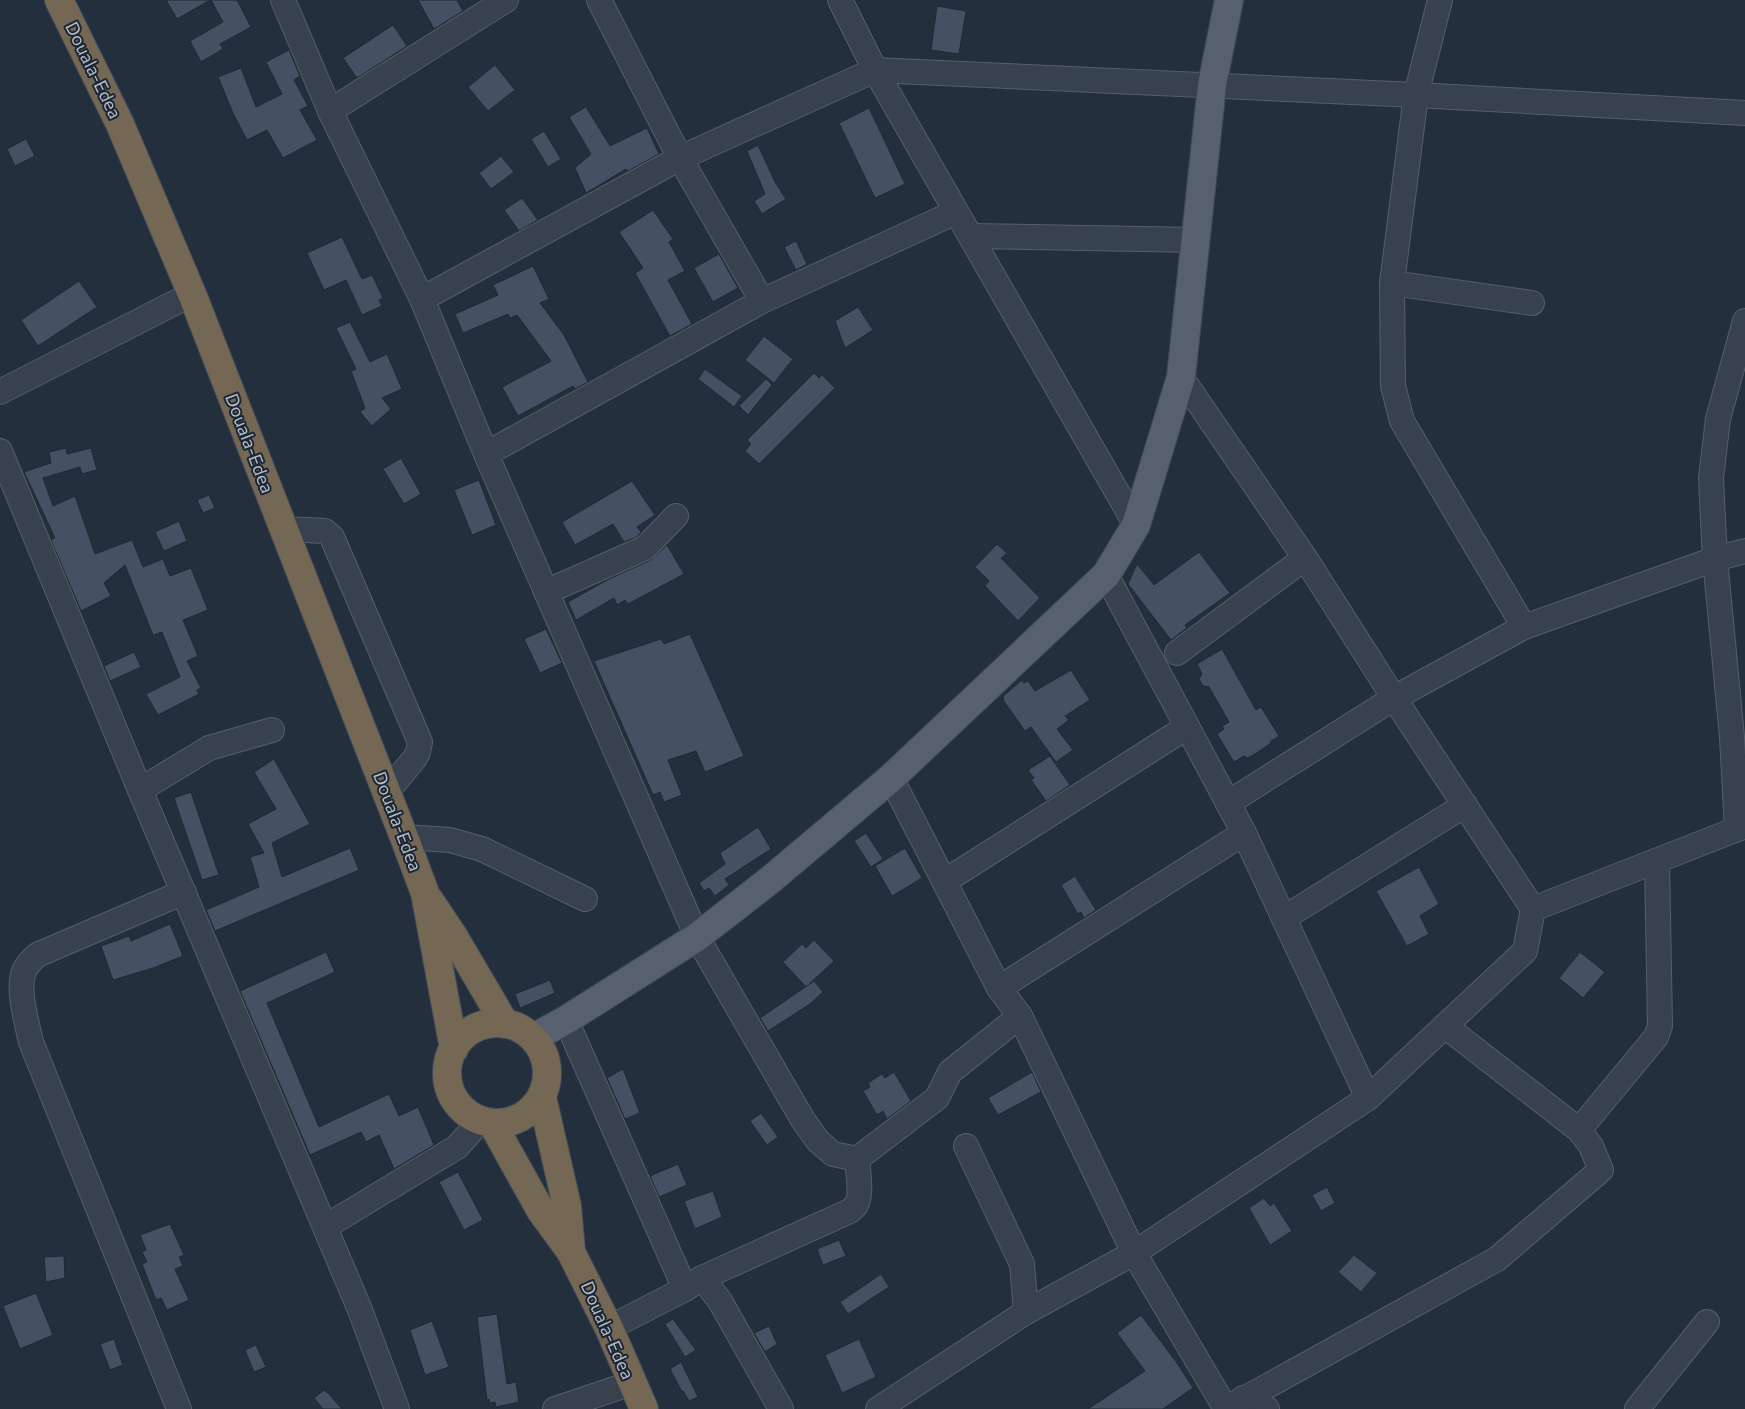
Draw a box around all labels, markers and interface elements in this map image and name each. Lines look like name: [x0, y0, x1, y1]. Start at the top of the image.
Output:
street label: Douala-Edea: [61, 18, 127, 122]
street label: Douala-Edea: [221, 390, 279, 496]
street label: Douala-Edea: [369, 768, 427, 874]
street label: Douala-Edea: [577, 1278, 639, 1382]

